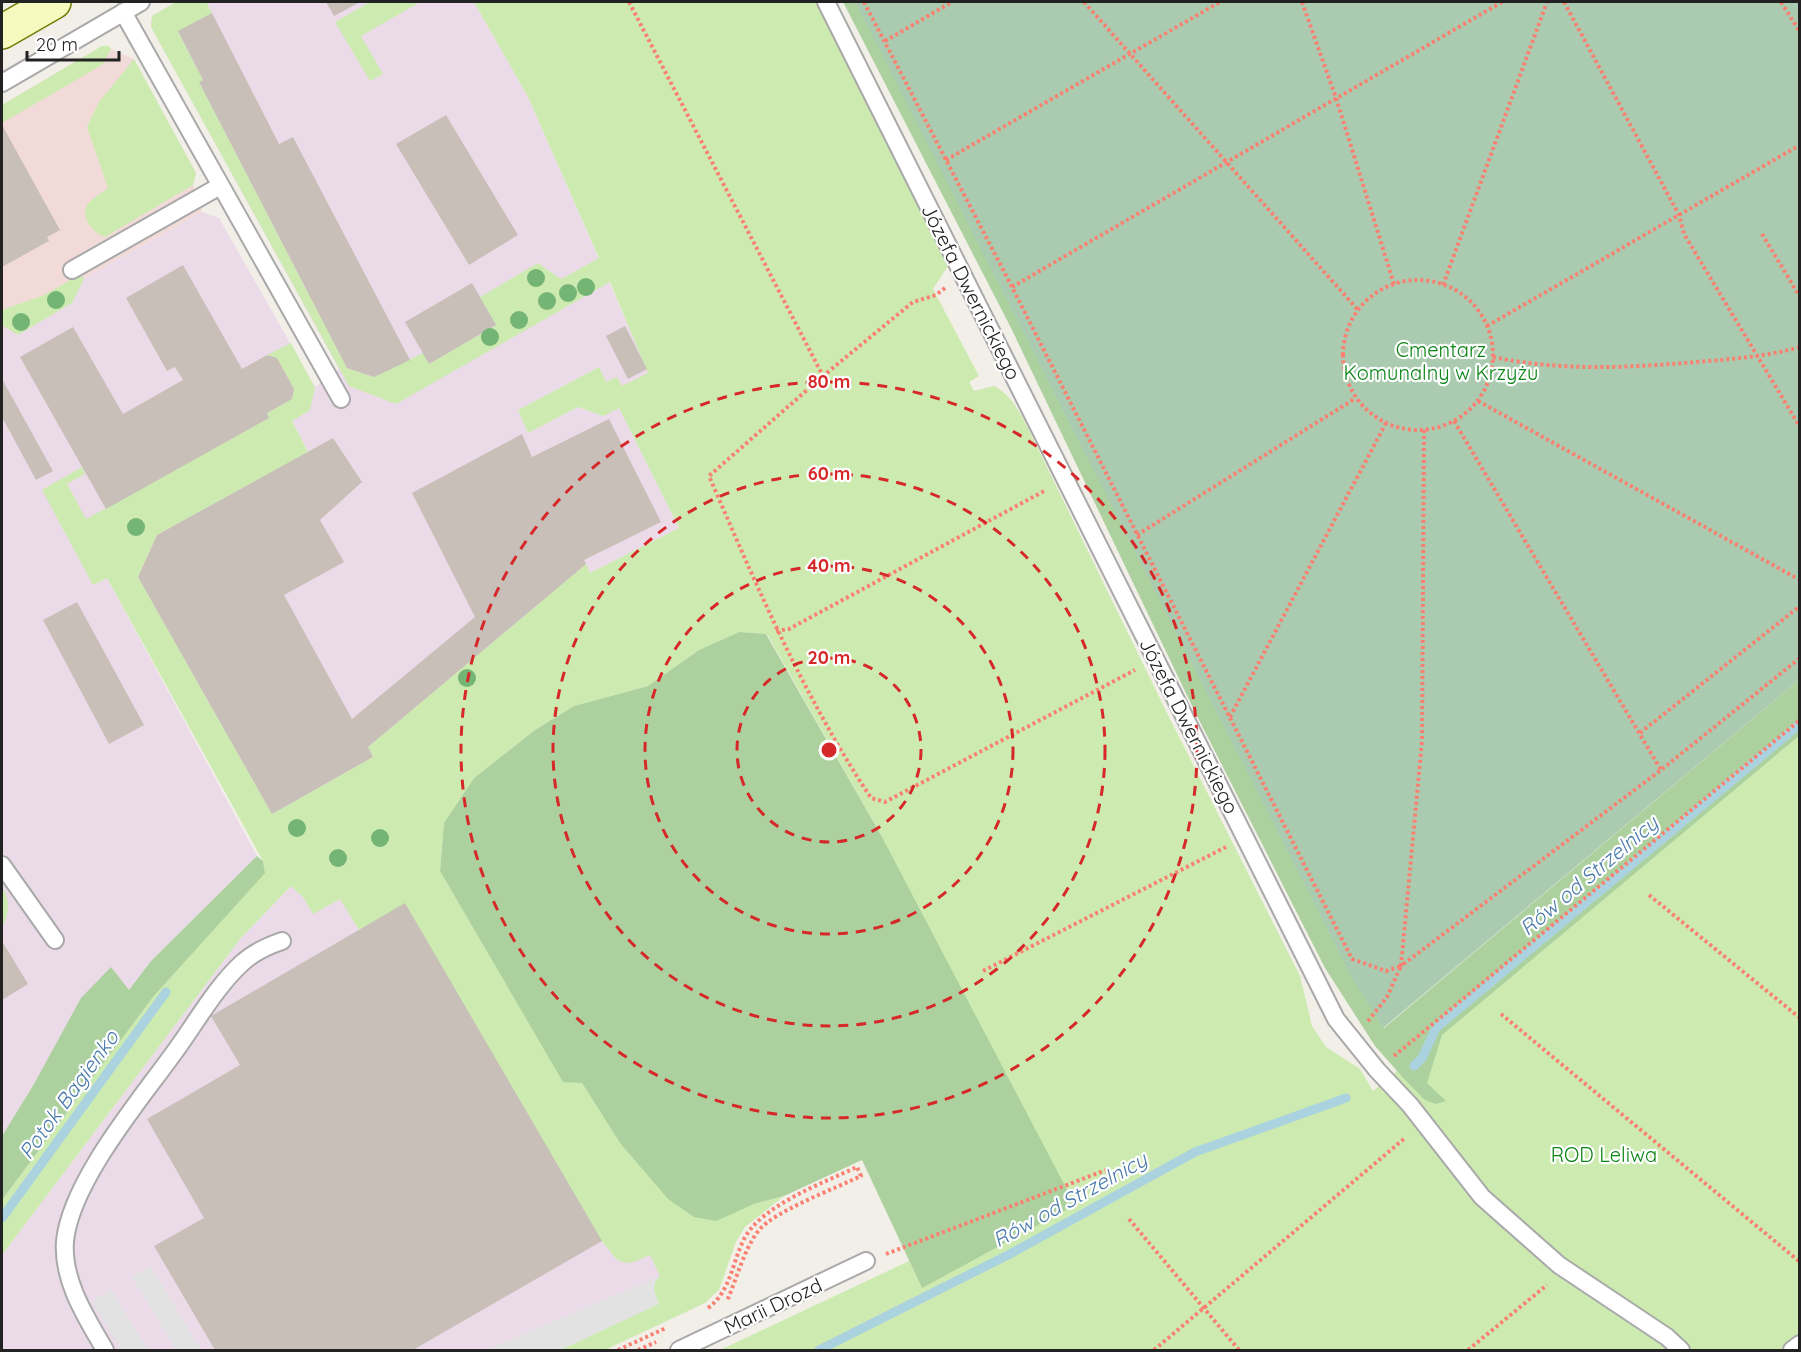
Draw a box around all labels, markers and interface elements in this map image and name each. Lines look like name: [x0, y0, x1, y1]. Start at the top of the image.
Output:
scale bar: [27, 24, 118, 62]
text: 20 m: [36, 33, 78, 56]
street label: Józefa Dwernickiego: [916, 200, 1027, 384]
park label: Cmentarz Komunalny w Krzyżu: [1344, 337, 1538, 385]
text: 80 m: [808, 370, 850, 393]
text: 60 m: [808, 462, 850, 485]
text: 40 m: [807, 554, 851, 577]
street label: Józefa Dwernickiego: [1134, 634, 1245, 818]
text: 20 m: [808, 646, 850, 669]
centre of rings: [819, 740, 839, 760]
water label: Rów od Strzelnicy: [1514, 809, 1664, 941]
water label: Potok Bagienko: [13, 1024, 124, 1164]
park label: ROD Leliwa: [1551, 1142, 1657, 1167]
water label: Rów od Strzelnicy: [988, 1145, 1152, 1252]
street label: Marii Drozd: [720, 1272, 826, 1339]

